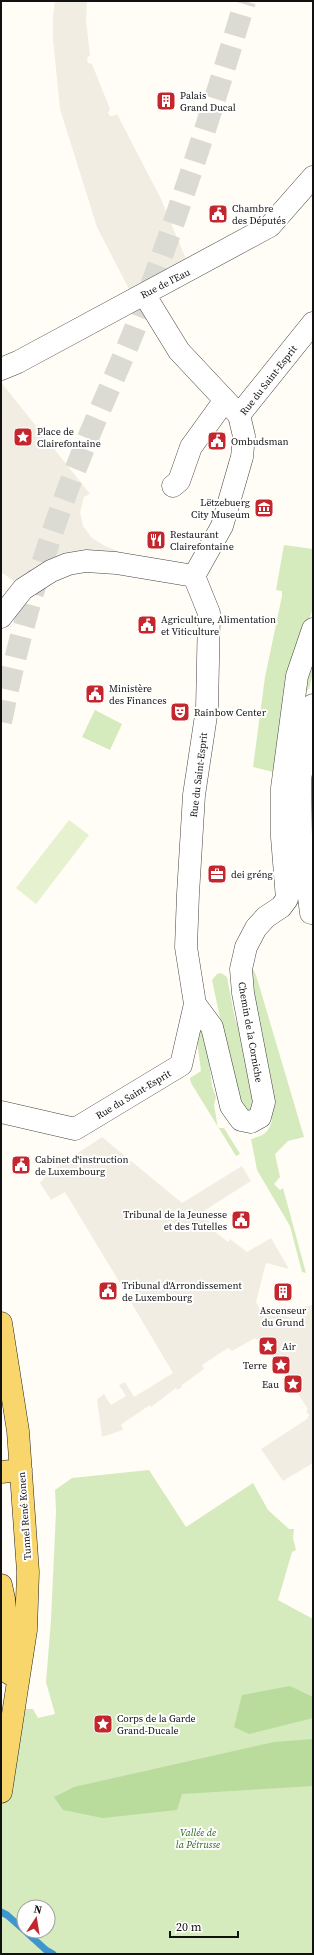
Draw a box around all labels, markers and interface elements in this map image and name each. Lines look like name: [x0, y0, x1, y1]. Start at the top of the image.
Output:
place label: Palais Grand Ducal: [180, 89, 236, 114]
building icon: Palais Grand Ducal: [155, 90, 177, 112]
place label: Chambre des Députés: [232, 202, 286, 227]
public building icon: Chambre des Députés: [207, 203, 229, 225]
street label: Rue de l'Eau: [138, 265, 192, 302]
street label: Rue du Saint-Esprit: [237, 342, 300, 418]
place label: Place de Clairefontaine: [37, 425, 101, 450]
place icon: Place de Clairefontaine: [12, 426, 34, 448]
public building icon: Ombudsman: [206, 430, 228, 452]
place label: Ombudsman: [231, 435, 289, 448]
place label: Lëtzebuerg City Museum: [191, 496, 250, 521]
museum icon: Lëtzebuerg City Museum: [253, 497, 275, 519]
place label: Restaurant Clairefontaine: [170, 528, 234, 553]
restaurant icon: Restaurant Clairefontaine: [145, 529, 167, 551]
place label: Agriculture, Alimentation et Viticulture: [161, 613, 276, 638]
public building icon: Agriculture, Alimentation et Viticulture: [136, 614, 158, 636]
place label: Ministère des Finances: [109, 682, 167, 707]
public building icon: Ministère des Finances: [84, 683, 106, 705]
theatre icon: Rainbow Center: [169, 701, 191, 723]
place label: Rainbow Center: [194, 706, 267, 719]
street label: Rue du Saint-Esprit: [187, 731, 210, 818]
office icon: dei gréng: [206, 863, 228, 885]
place label: dei gréng: [231, 868, 273, 881]
street label: Chemin de la Corniche: [235, 981, 266, 1084]
street label: Rue du Saint-Esprit: [93, 1066, 174, 1122]
place label: Cabinet d'instruction de Luxembourg: [35, 1153, 129, 1178]
public building icon: Cabinet d'instruction de Luxembourg: [10, 1154, 32, 1176]
place label: Tribunal de la Jeunesse et des Tutelles: [123, 1208, 227, 1233]
public building icon: Tribunal de la Jeunesse et des Tutelles: [230, 1209, 252, 1231]
place label: Tribunal d'Arrondissement de Luxembourg: [122, 1279, 242, 1304]
public building icon: Tribunal d'Arrondissement de Luxembourg: [97, 1280, 119, 1302]
building icon: Ascenseur du Grund: [272, 1281, 294, 1303]
place label: Ascenseur du Grund: [260, 1304, 307, 1329]
place icon: Air: [257, 1335, 279, 1357]
place label: Air: [282, 1340, 297, 1353]
place icon: Terre: [270, 1354, 292, 1376]
place label: Terre: [243, 1359, 267, 1372]
place icon: Eau: [282, 1373, 304, 1395]
place label: Eau: [262, 1378, 279, 1391]
street label: Tunnel René Konen: [15, 1471, 34, 1560]
place label: Corps de la Garde Grand-Ducale: [117, 1712, 196, 1737]
place icon: Corps de la Garde Grand-Ducale: [92, 1713, 114, 1735]
park label: Vallée de la Pétrusse: [176, 1826, 220, 1851]
north arrow: [16, 1899, 56, 1939]
text: N: [32, 1902, 43, 1918]
scale bar: [170, 1913, 238, 1939]
text: 20 m: [176, 1919, 202, 1935]

